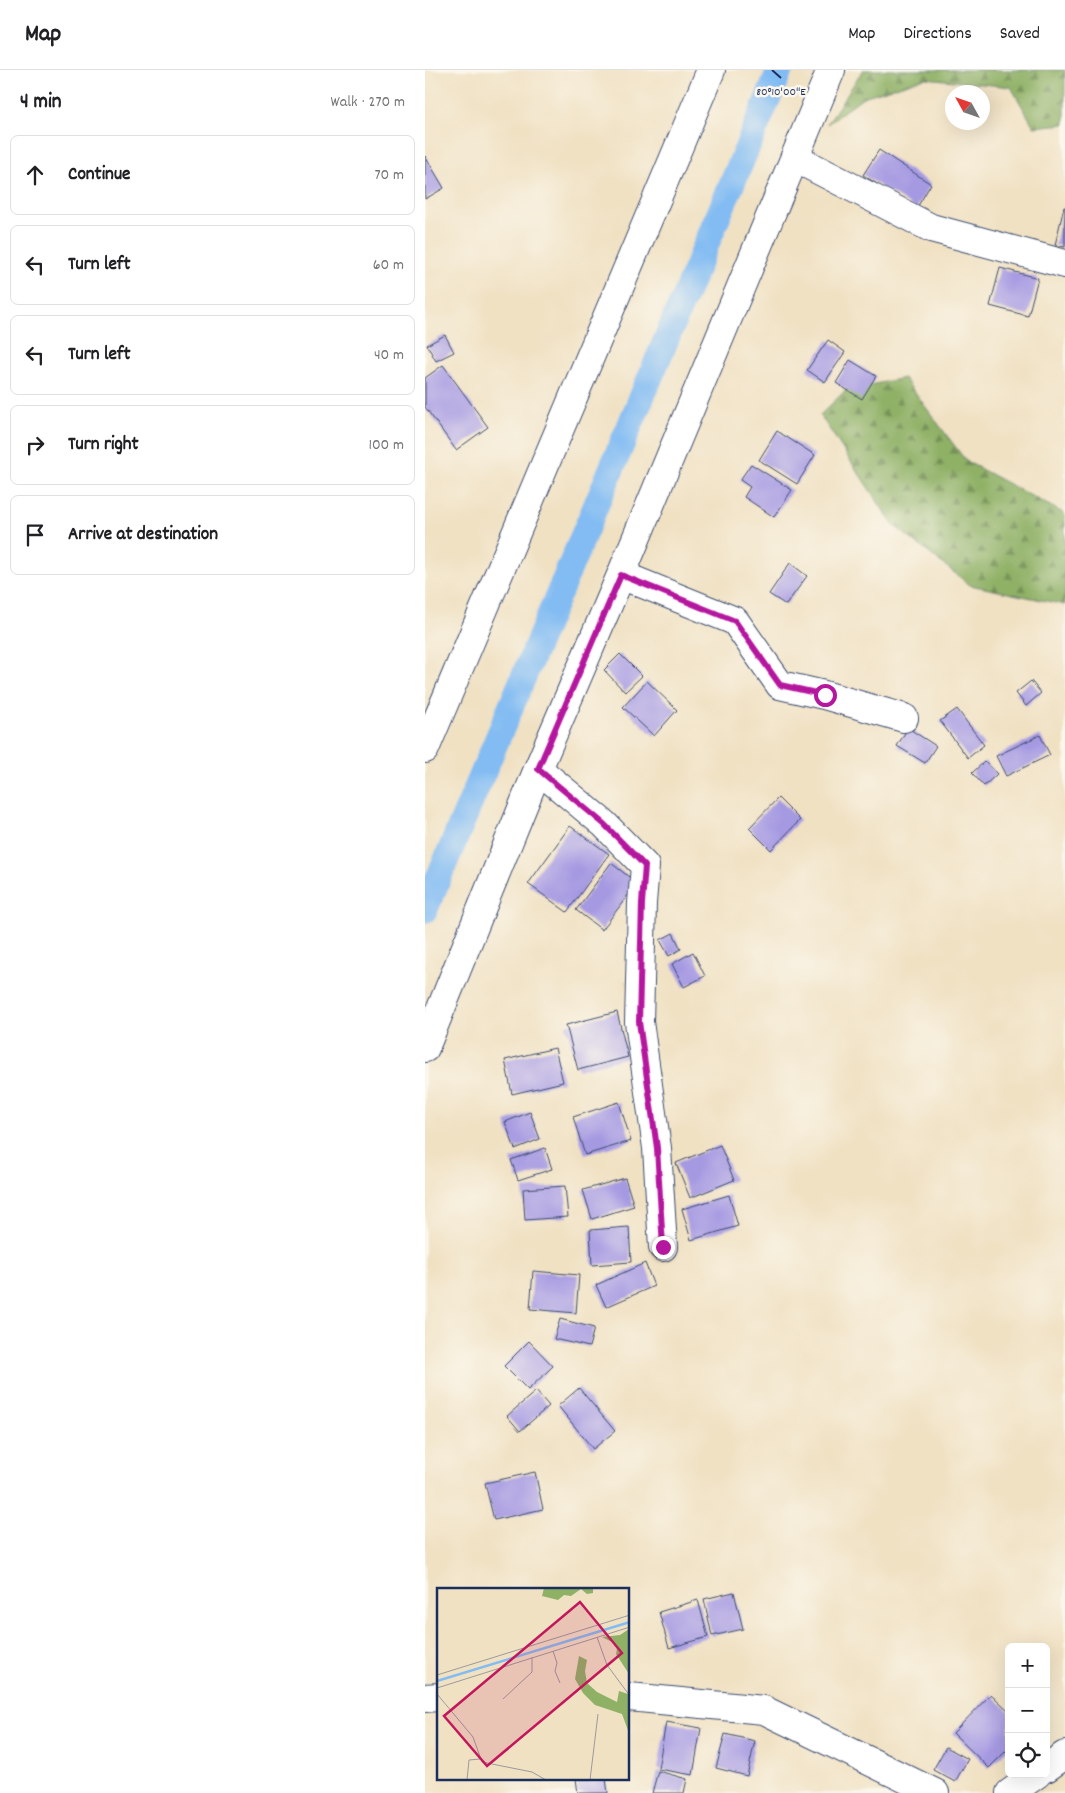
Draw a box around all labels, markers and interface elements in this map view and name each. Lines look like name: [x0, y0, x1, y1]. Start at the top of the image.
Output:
text: Map: [25, 18, 61, 52]
text: Map: [848, 22, 875, 47]
text: Directions: [903, 22, 972, 47]
text: Saved: [1000, 22, 1040, 47]
text: 80°10'00"E: [756, 84, 806, 101]
north arrow: [945, 85, 990, 130]
text: 4 min: [20, 88, 62, 118]
text: Walk · 270 m: [330, 91, 405, 114]
icon: ahead: [21, 161, 49, 189]
text: Continue: [68, 162, 130, 189]
text: 70 m: [374, 164, 404, 187]
icon: left: [21, 251, 49, 279]
text: Turn left: [68, 252, 131, 279]
text: 60 m: [373, 254, 404, 277]
icon: left: [21, 341, 49, 369]
text: Turn left: [68, 342, 131, 369]
text: 40 m: [374, 344, 404, 367]
icon: right: [21, 431, 49, 459]
text: Turn right: [68, 432, 139, 459]
text: 100 m: [368, 434, 404, 457]
icon: arrive: [21, 521, 49, 549]
text: Arrive at destination: [68, 522, 218, 549]
route start: [814, 684, 837, 707]
route end: [652, 1236, 675, 1259]
inset map: [437, 1588, 630, 1780]
map controls: [1005, 1643, 1050, 1778]
button: +: [1005, 1643, 1050, 1688]
button: −: [1005, 1688, 1050, 1733]
button: locate: [1005, 1733, 1050, 1778]

